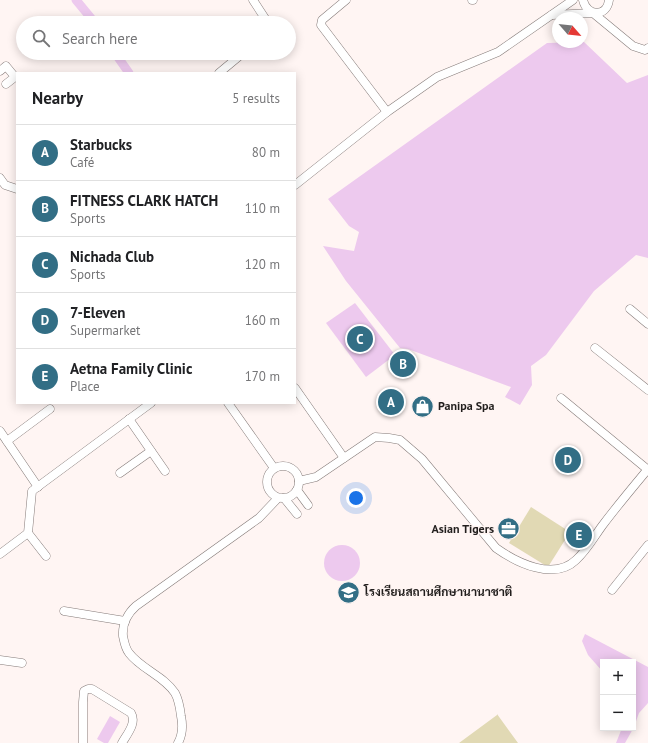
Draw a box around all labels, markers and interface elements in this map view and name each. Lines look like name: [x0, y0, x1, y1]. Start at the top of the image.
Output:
north arrow: [552, 12, 588, 48]
search box: [16, 16, 296, 60]
icon: search: [30, 27, 52, 49]
text: Search here: [62, 29, 138, 48]
text: Nearby: [32, 87, 83, 109]
text: 5 results: [232, 90, 280, 107]
text: Starbucks: [70, 135, 132, 154]
text: A: [41, 144, 49, 161]
text: 80 m: [252, 144, 280, 161]
text: Café: [70, 154, 94, 171]
text: FITNESS CLARK HATCH: [70, 191, 218, 210]
text: B: [41, 200, 49, 217]
text: 110 m: [245, 200, 280, 217]
text: Sports: [70, 210, 106, 227]
text: Nichada Club: [70, 247, 154, 266]
text: C: [41, 256, 49, 273]
text: 120 m: [245, 256, 280, 273]
text: Sports: [70, 266, 106, 283]
text: 7-Eleven: [70, 303, 125, 322]
text: D: [41, 312, 49, 329]
text: 160 m: [245, 312, 280, 329]
text: Supermarket: [70, 322, 140, 339]
pin: C: [347, 324, 373, 354]
pin: B: [390, 349, 416, 379]
text: Aetna Family Clinic: [70, 359, 192, 378]
text: E: [42, 368, 48, 385]
text: 170 m: [245, 368, 280, 385]
text: Place: [70, 378, 100, 395]
pin: A: [378, 387, 404, 417]
shop icon: Panipa Spa: [409, 393, 435, 419]
place label: Panipa Spa: [438, 398, 495, 413]
pin: D: [555, 445, 581, 475]
your location: [346, 488, 366, 508]
office icon: Asian Tigers: [496, 516, 522, 542]
pin: E: [566, 520, 592, 550]
place label: Asian Tigers: [432, 521, 494, 536]
school or university icon: โรงเรียนสถานศึกษานานาชาติ: [336, 579, 362, 605]
place label: โรงเรียนสถานศึกษานานาชาติ: [363, 584, 512, 599]
map controls: [600, 659, 636, 731]
button: +: [600, 659, 636, 695]
button: −: [600, 695, 636, 731]

